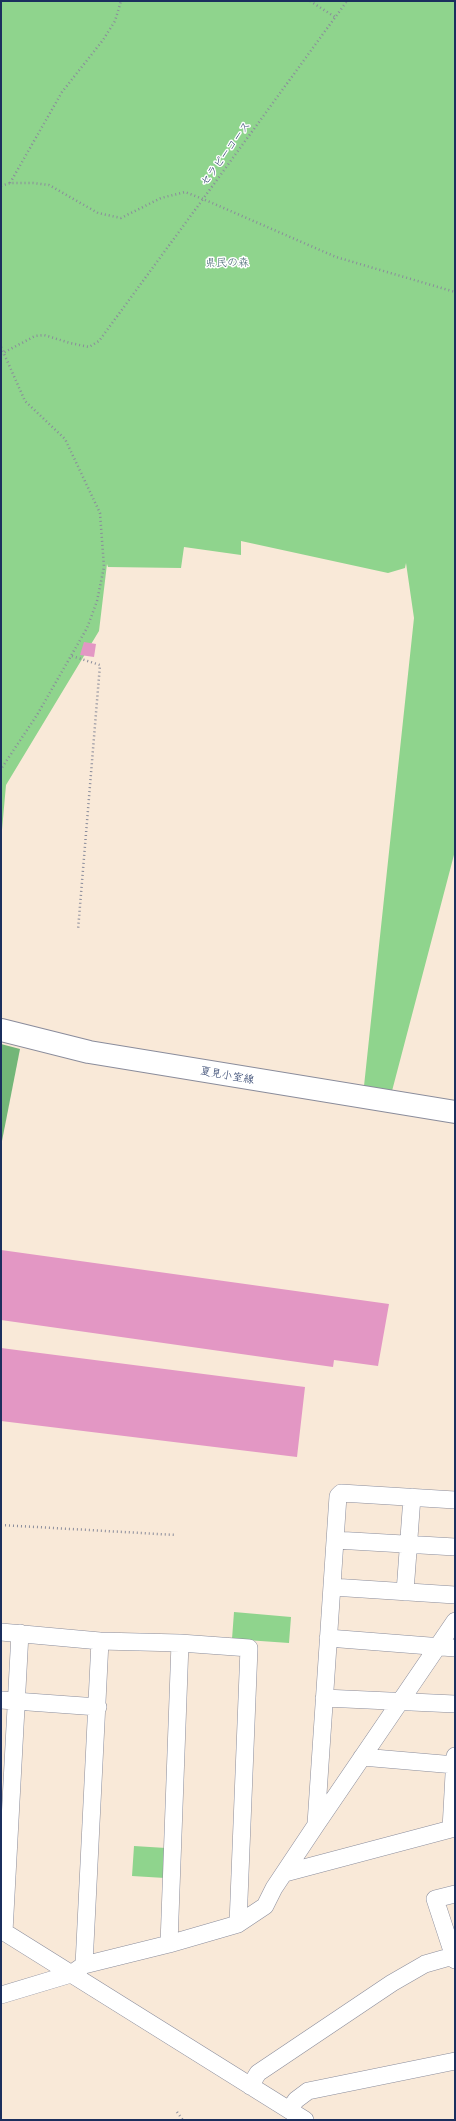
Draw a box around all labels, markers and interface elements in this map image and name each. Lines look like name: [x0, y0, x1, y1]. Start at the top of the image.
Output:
street label: セラピーコース: [198, 119, 254, 189]
park label: 県民の森: [205, 256, 249, 270]
street label: 夏見小室線: [199, 1065, 255, 1087]

